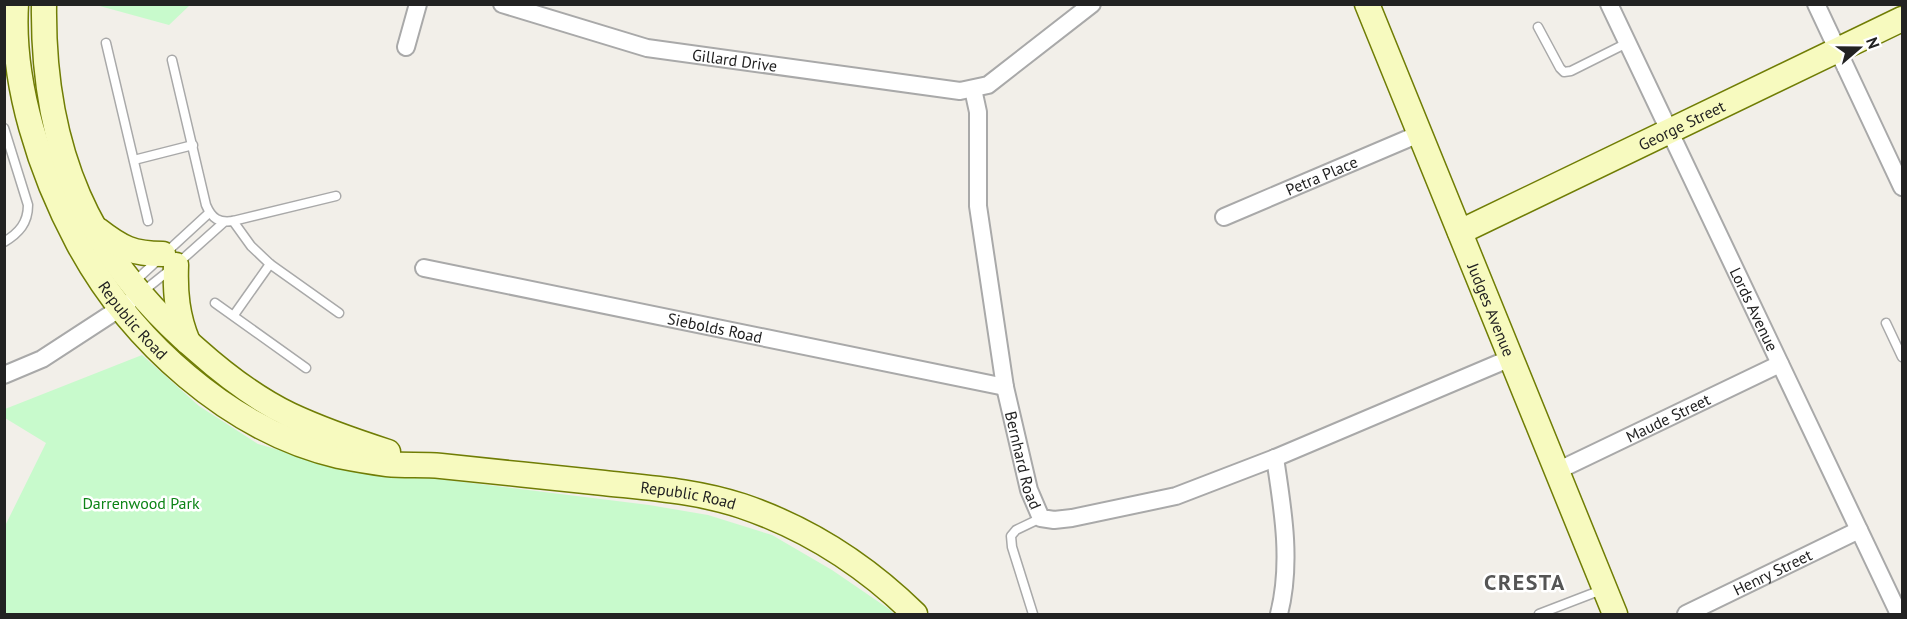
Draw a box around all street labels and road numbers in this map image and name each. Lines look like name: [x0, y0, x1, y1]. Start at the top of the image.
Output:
street label: Gillard Drive: [691, 44, 778, 76]
street label: George Street: [1635, 96, 1729, 155]
street label: Petra Place: [1283, 151, 1361, 200]
street label: Judges Avenue: [1463, 259, 1519, 359]
street label: Lords Avenue: [1726, 264, 1783, 354]
street label: Republic Road: [94, 277, 172, 364]
street label: Siebolds Road: [666, 308, 764, 347]
street label: Maude Street: [1622, 389, 1714, 447]
street label: Bernhard Road: [1001, 409, 1046, 512]
street label: Republic Road: [639, 477, 738, 514]
street label: Henry Street: [1730, 544, 1816, 600]

